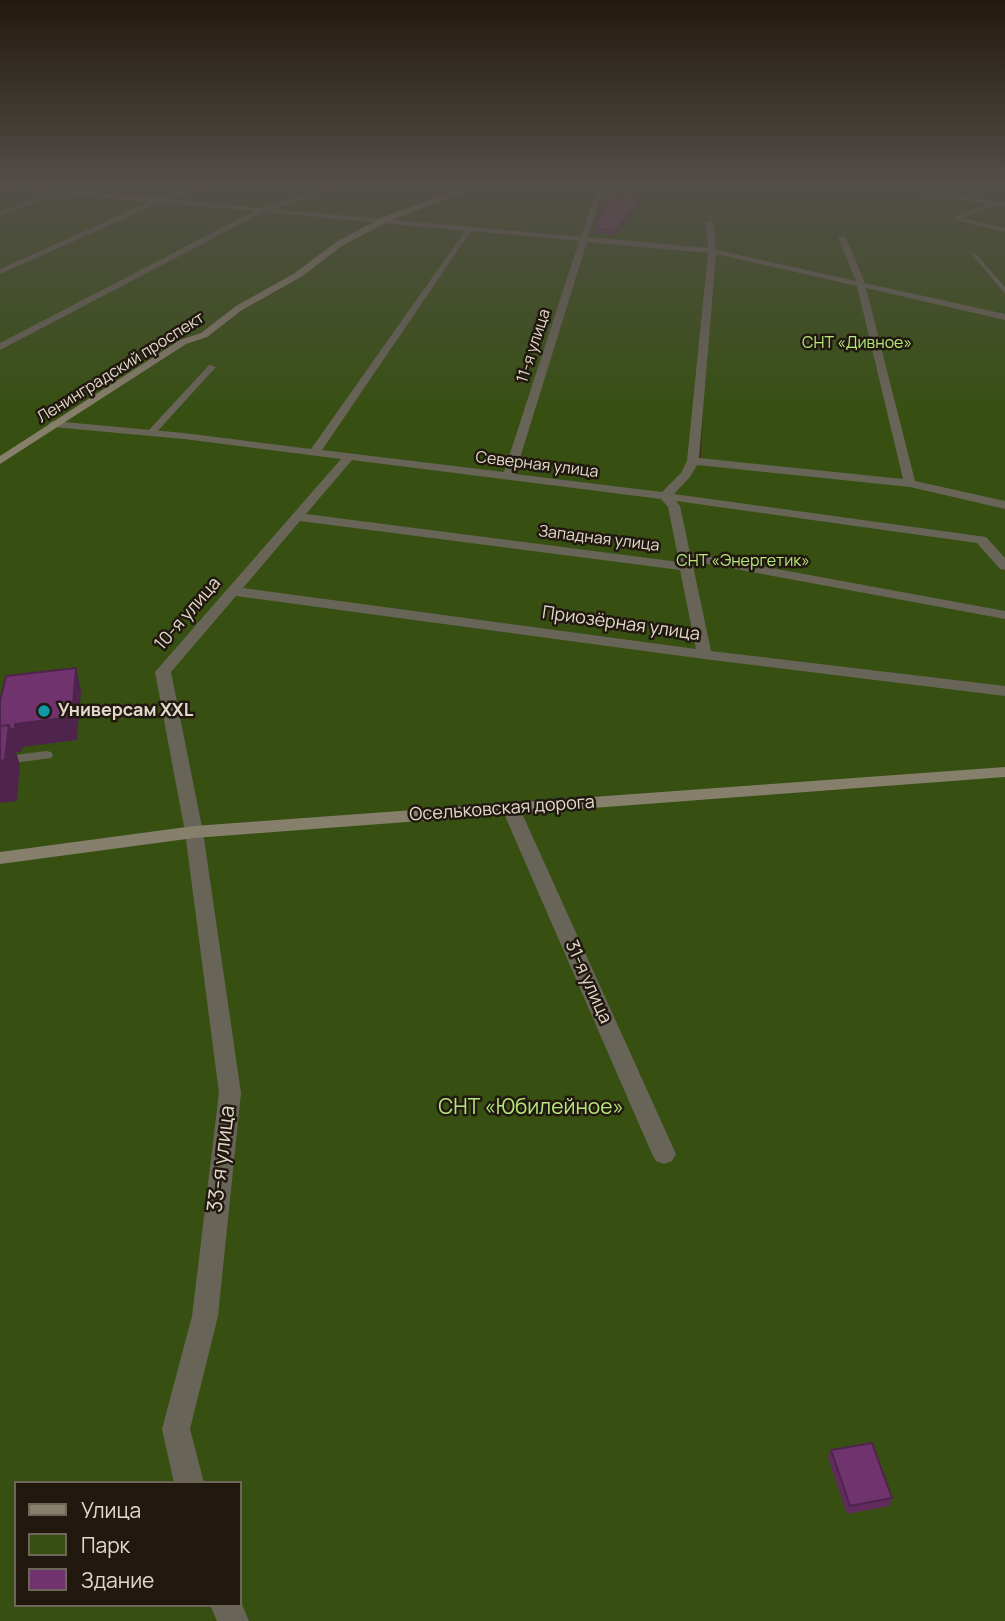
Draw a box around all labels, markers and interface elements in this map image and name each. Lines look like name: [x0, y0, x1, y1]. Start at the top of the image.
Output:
street label: 11-я улица: [513, 307, 555, 385]
street label: Ленинградский проспект: [34, 309, 208, 427]
park label: СНТ «Дивное»: [802, 334, 912, 354]
street label: Северная улица: [474, 448, 600, 482]
street label: Западная улица: [537, 522, 661, 556]
park label: СНТ «Энергетик»: [676, 552, 810, 572]
street label: 10-я улица: [150, 573, 226, 655]
street label: Приозёрная улица: [541, 602, 701, 646]
place label: Универсам XXL: [58, 700, 193, 722]
marker: Универсам XXL: [36, 703, 52, 719]
street label: Осельковская дорога: [409, 792, 595, 826]
street label: 31-я улица: [560, 937, 616, 1027]
park label: СНТ «Юбилейное»: [438, 1095, 624, 1121]
street label: 33-я улица: [203, 1104, 241, 1214]
legend: [14, 1481, 242, 1607]
text: Улица: [81, 1496, 141, 1524]
text: Парк: [81, 1531, 130, 1559]
text: Здание: [81, 1566, 154, 1594]

